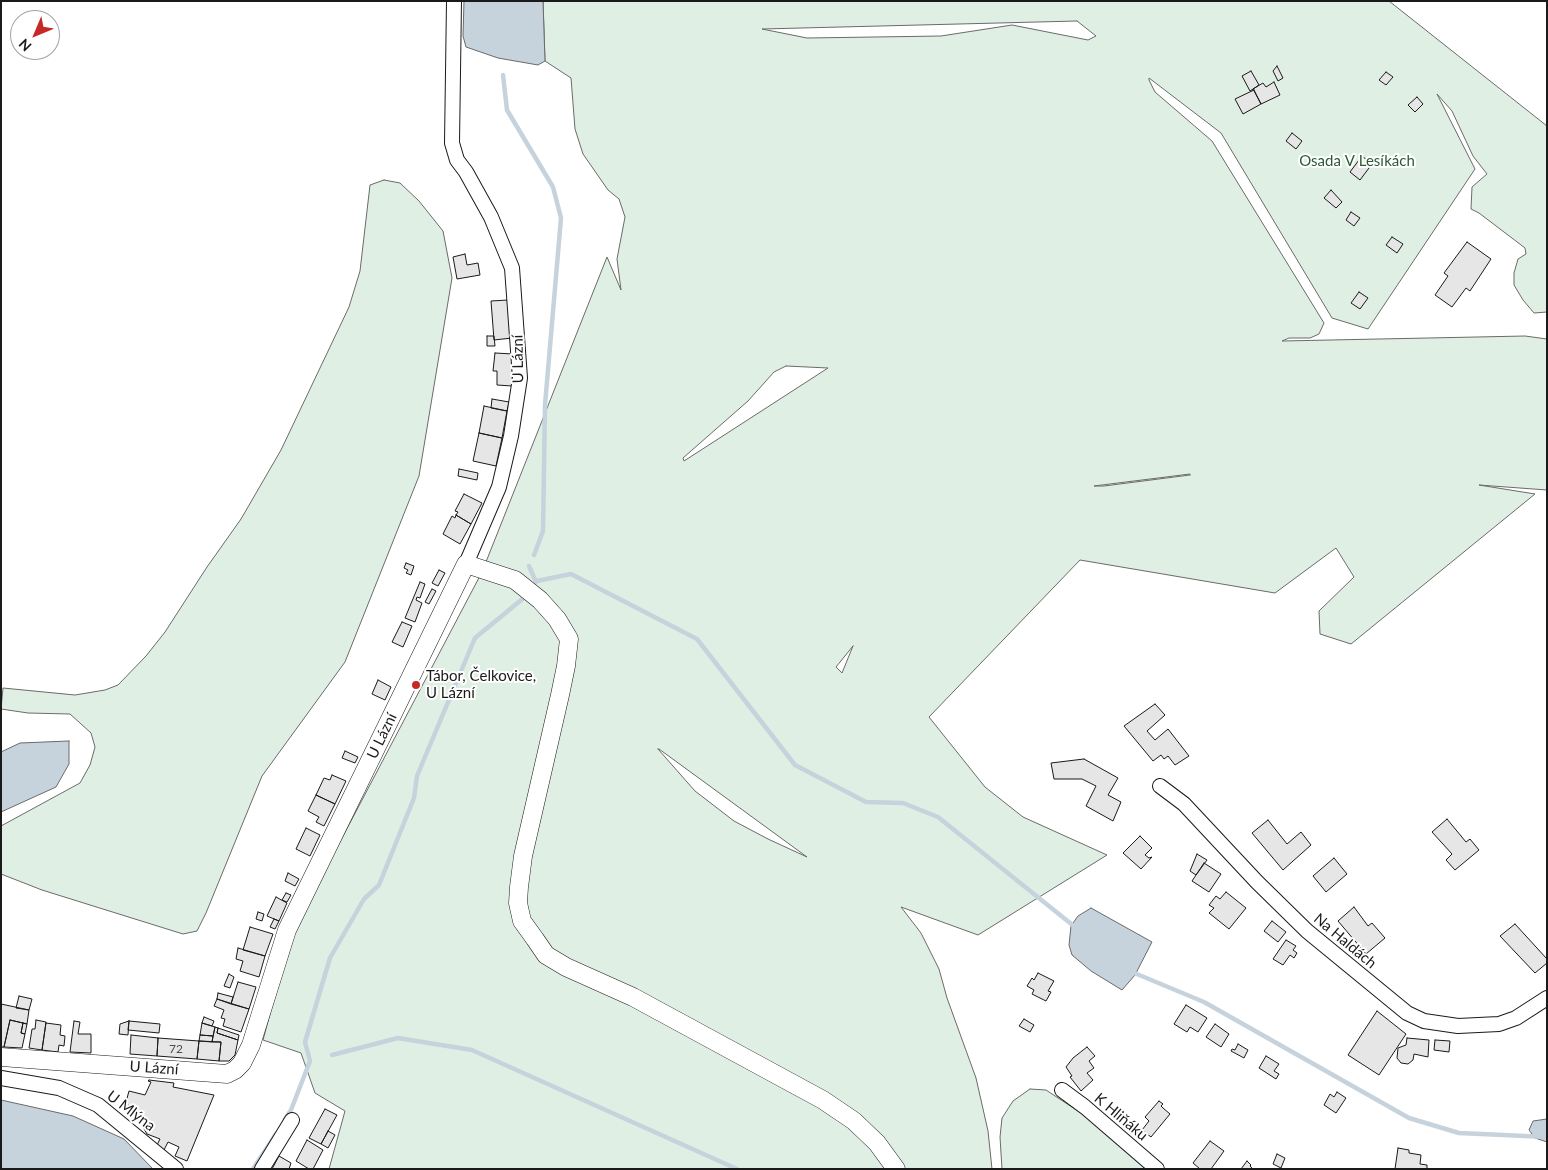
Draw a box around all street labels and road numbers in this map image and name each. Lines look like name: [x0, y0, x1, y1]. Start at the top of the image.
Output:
street label: U Lázní: [509, 334, 527, 384]
street label: U Lázní: [363, 710, 401, 762]
street label: Na Haldách: [1310, 910, 1380, 972]
street label: U Lázní: [129, 1057, 179, 1079]
street label: U Mlýna: [103, 1087, 159, 1135]
street label: K Hliňáku: [1091, 1090, 1151, 1144]

